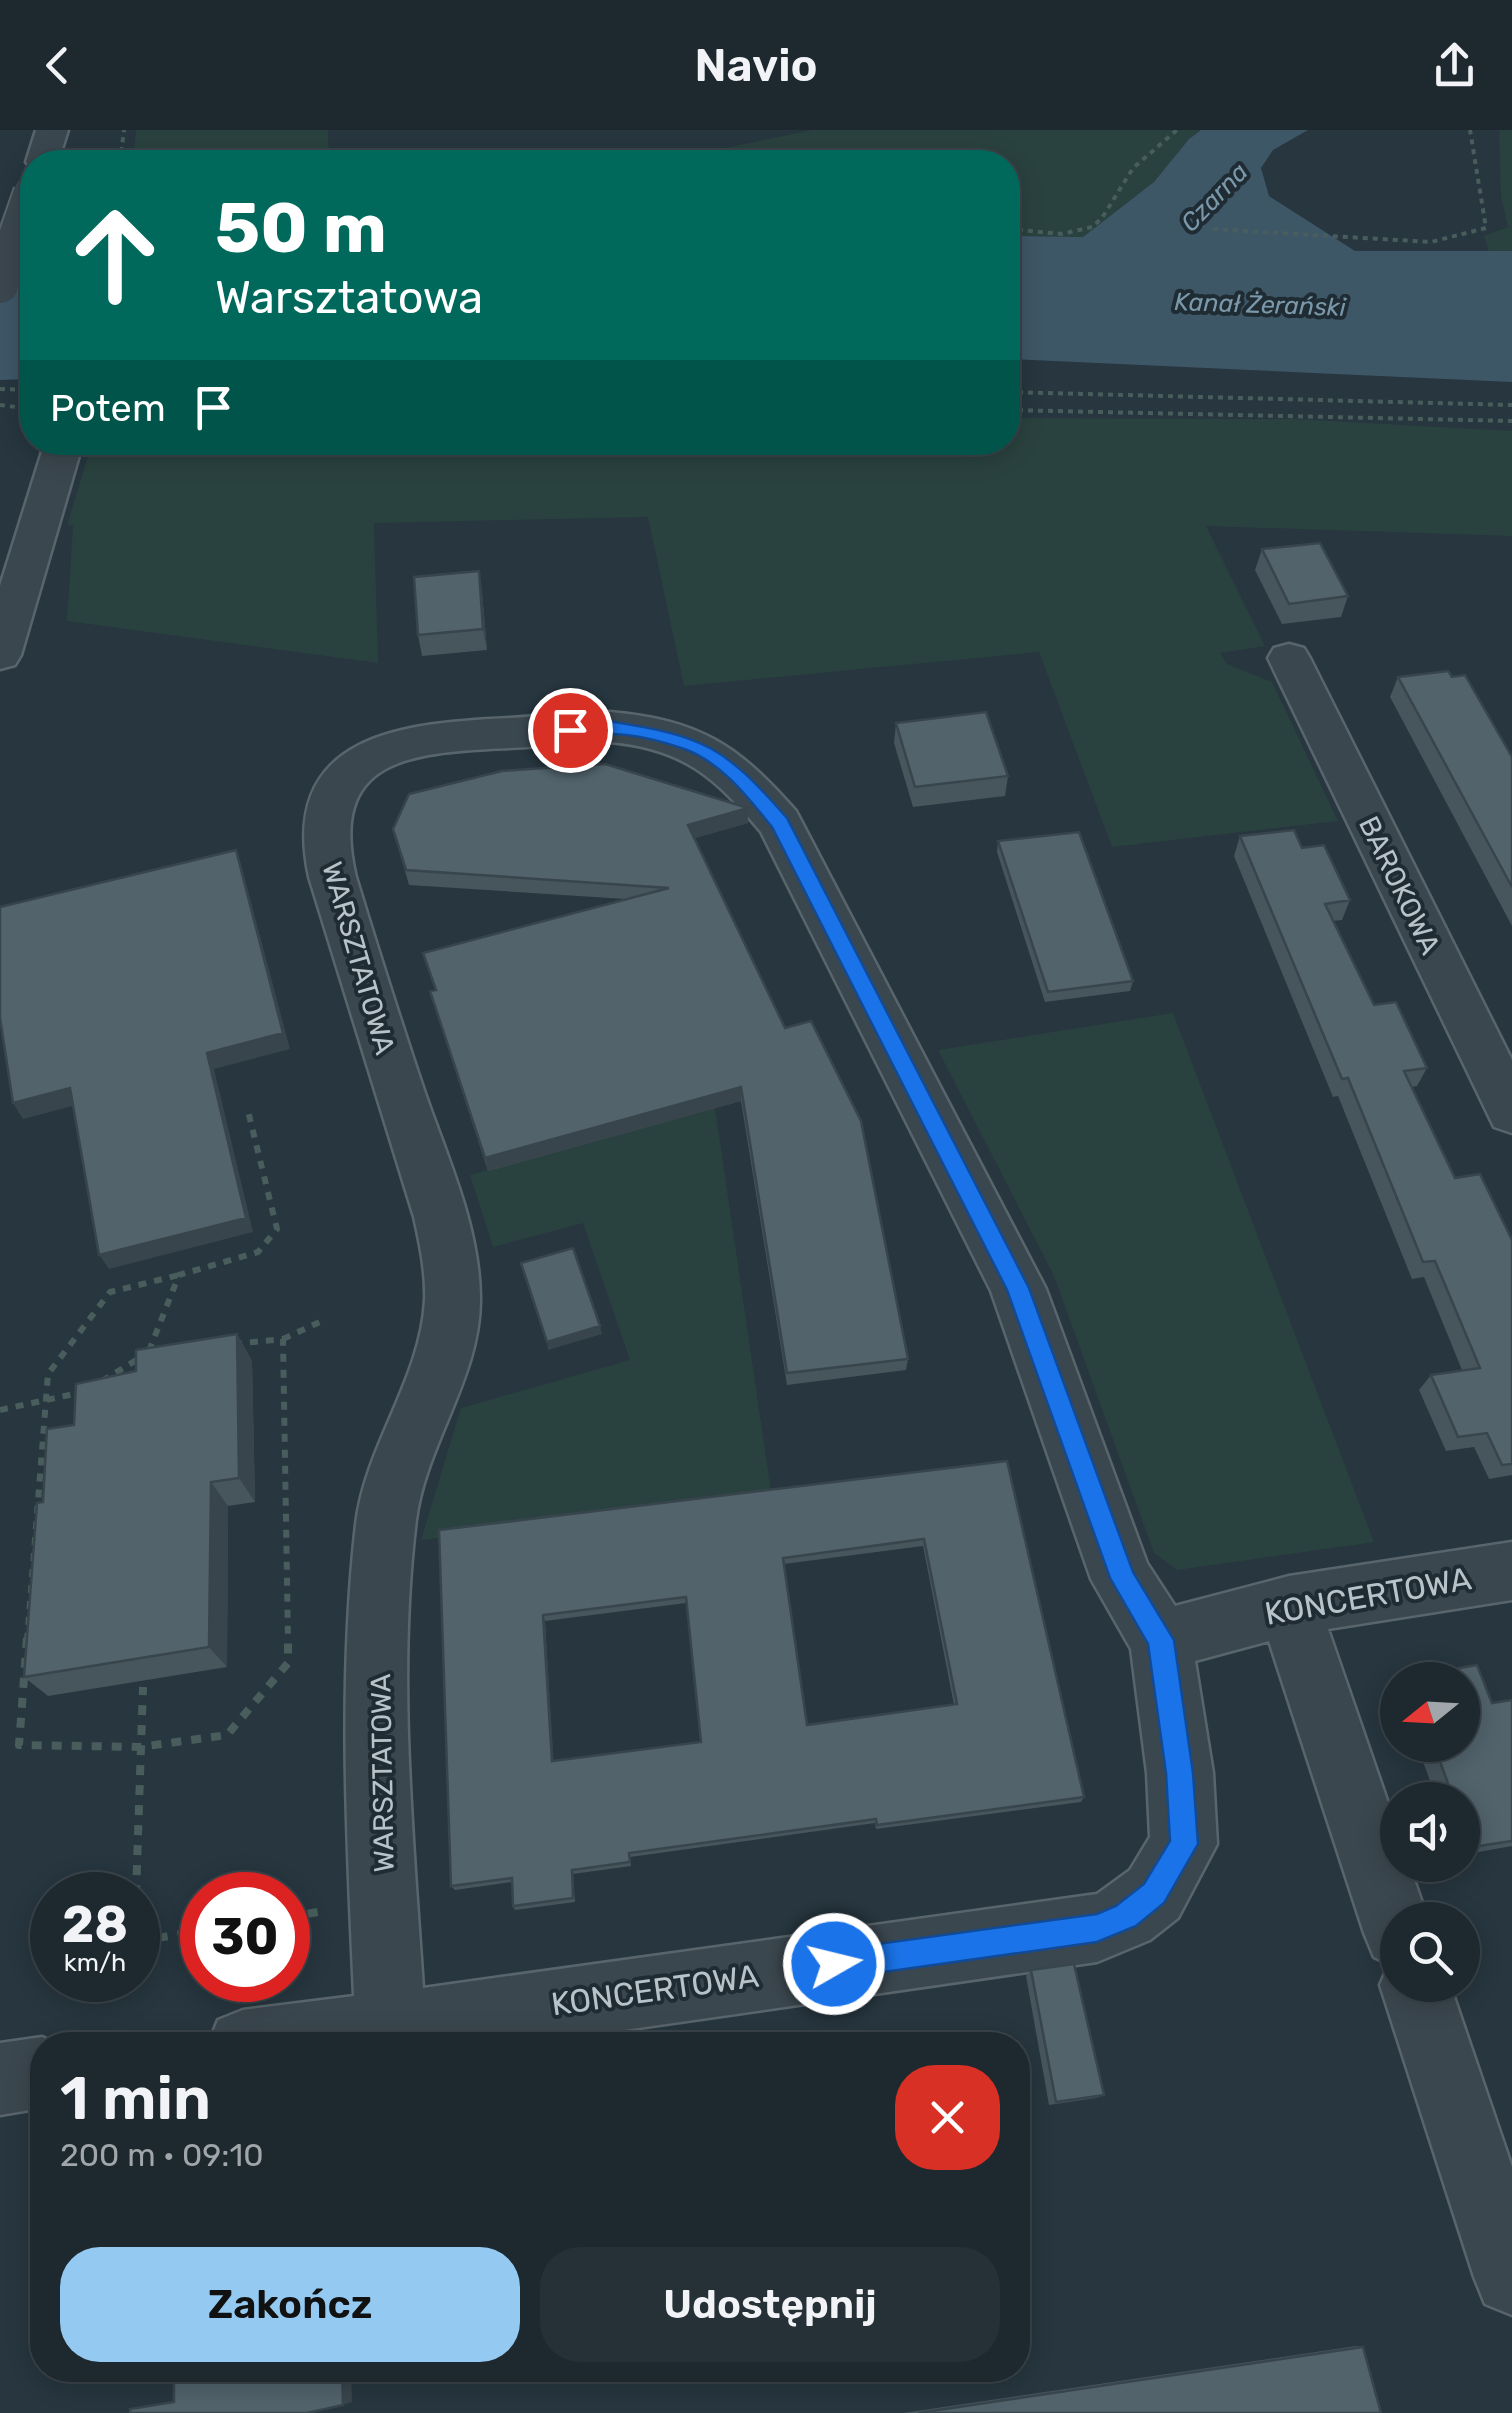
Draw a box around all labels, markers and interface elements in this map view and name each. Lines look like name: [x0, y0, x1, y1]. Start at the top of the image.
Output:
icon: back: [30, 38, 85, 93]
icon: share: [1427, 38, 1482, 93]
text: Navio: [694, 39, 818, 92]
water label: Czarna: [1175, 157, 1254, 237]
text: 50 m: [215, 187, 387, 270]
icon: ahead: [50, 190, 180, 320]
text: Warsztatowa: [215, 271, 483, 324]
water label: Kanał Żerański: [1174, 287, 1347, 322]
icon: arrive: [186, 380, 241, 435]
text: Potem: [50, 385, 166, 431]
pin: [528, 688, 613, 773]
icon: arrive: [543, 703, 598, 758]
street label: BAROKOWA: [1352, 811, 1447, 960]
street label: WARSZTATOWA: [315, 858, 402, 1058]
street label: KONCERTOWA: [1262, 1559, 1474, 1633]
north arrow: [1380, 1662, 1480, 1762]
map controls: [1380, 1662, 1480, 2002]
street label: WARSZTATOWA: [364, 1673, 401, 1873]
button: sound: [1380, 1782, 1480, 1882]
speed limit sign: 30: [180, 1872, 310, 2002]
text: 28: [62, 1895, 128, 1955]
button: search: [1380, 1902, 1480, 2002]
position arrow: [782, 1912, 886, 2016]
text: km/h: [64, 1948, 126, 1977]
street label: KONCERTOWA: [549, 1957, 761, 2023]
text: 1 min: [60, 2063, 211, 2134]
button: close: [895, 2065, 1000, 2170]
text: 200 m · 09:10: [60, 2136, 263, 2174]
button: Zakończ: [60, 2247, 520, 2362]
button: Udostępnij: [540, 2247, 1000, 2362]

